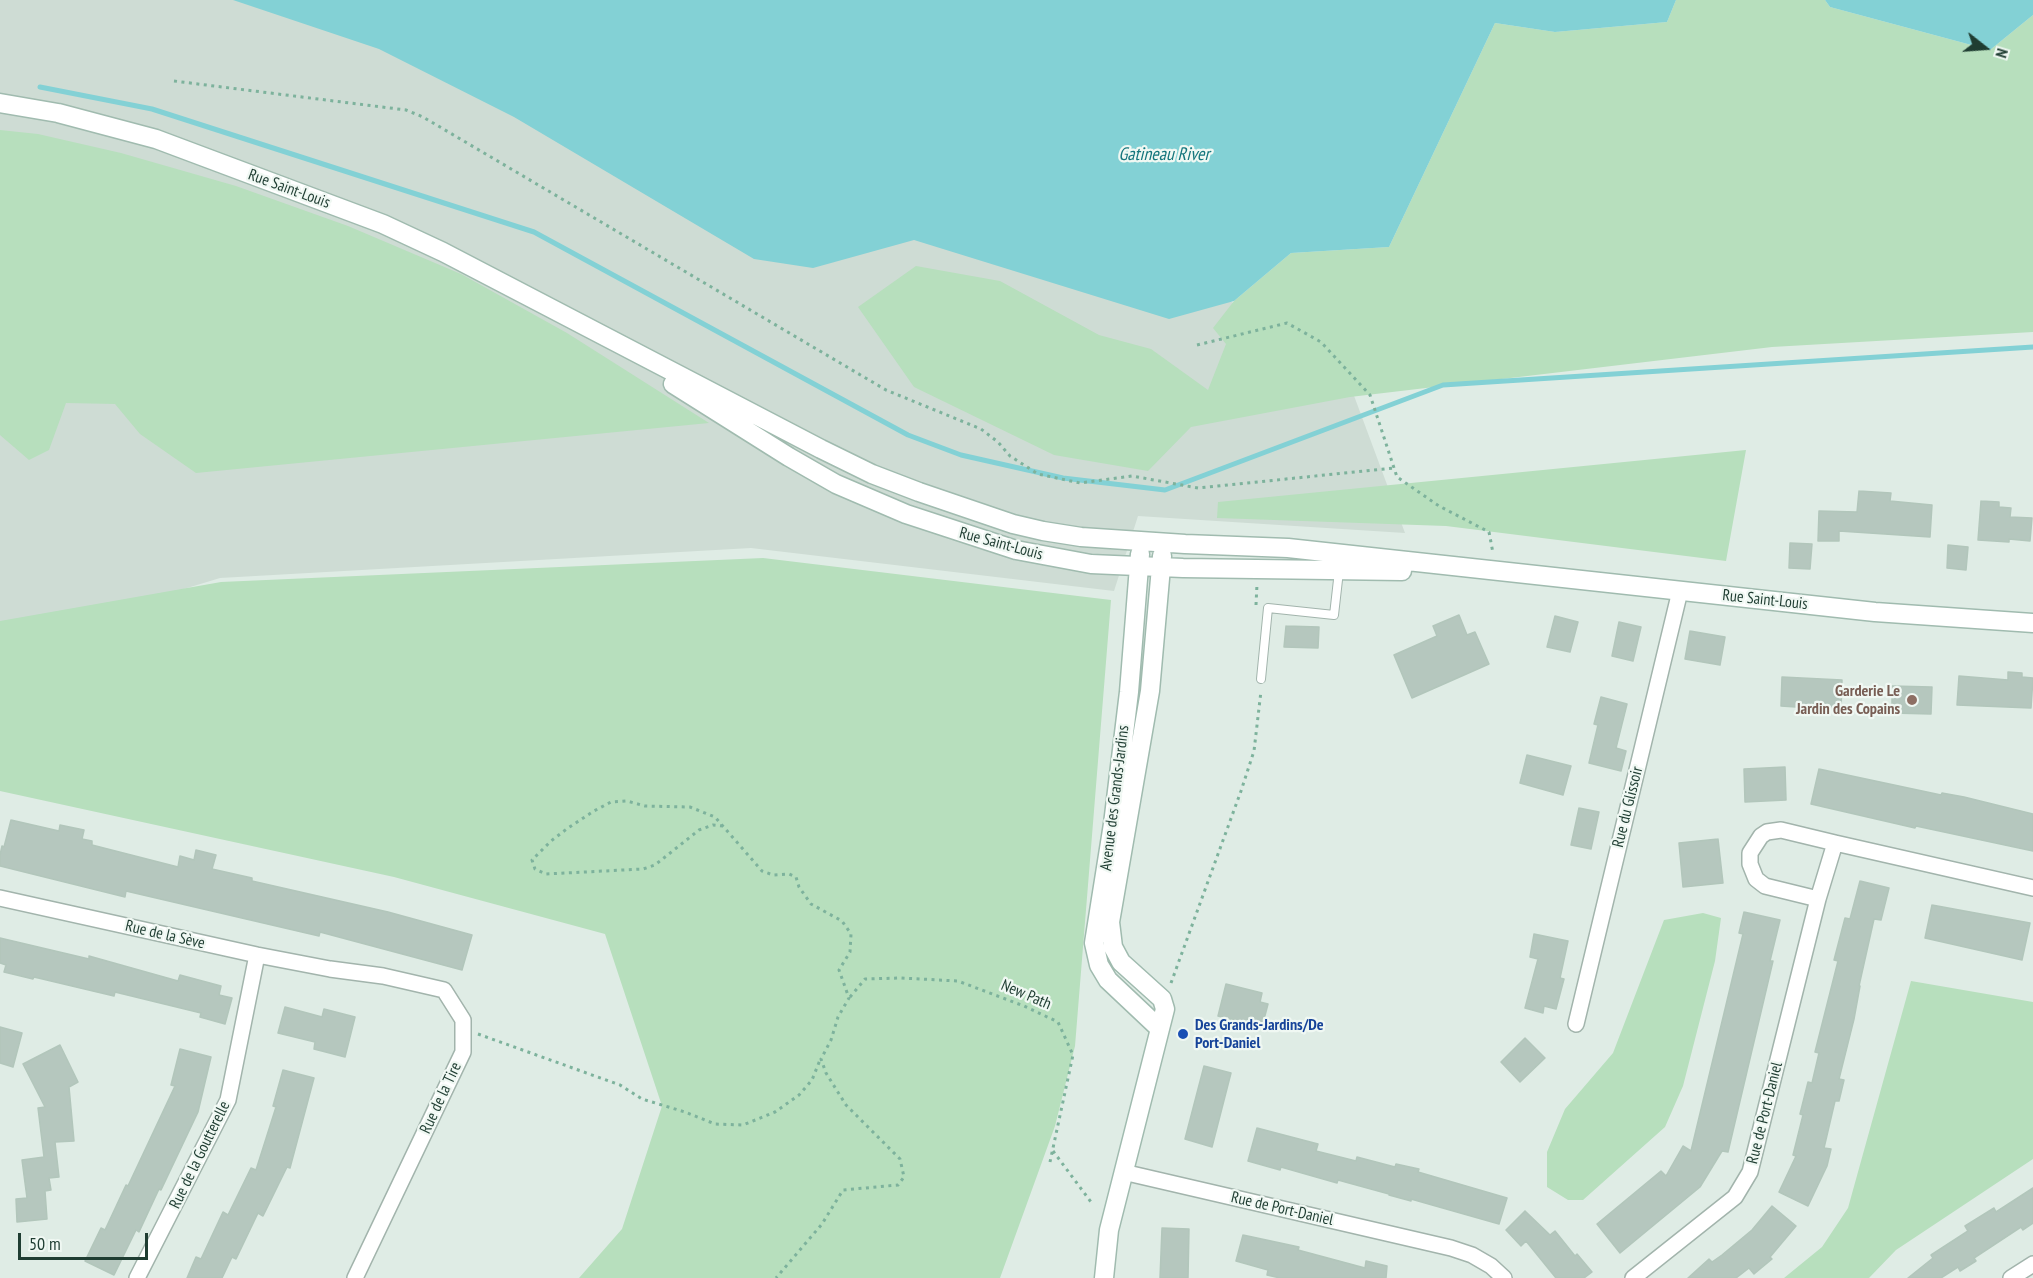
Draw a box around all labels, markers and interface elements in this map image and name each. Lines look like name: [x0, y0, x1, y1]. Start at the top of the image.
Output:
north arrow: [1955, 18, 2015, 78]
text: N: [1991, 46, 2013, 60]
water label: Gatineau River: [1119, 144, 1209, 166]
street label: Rue Saint-Louis: [245, 165, 333, 213]
street label: Rue Saint-Louis: [957, 524, 1045, 564]
street label: Rue Saint-Louis: [1721, 586, 1809, 614]
place label: Garderie Le Jardin des Copains: [1796, 681, 1900, 719]
marker: Garderie Le Jardin des Copains: [1905, 693, 1919, 707]
street label: Avenue des Grands-Jardins: [1097, 724, 1133, 872]
street label: Rue du Glissoir: [1609, 765, 1647, 849]
street label: Rue de la Sève: [123, 917, 207, 953]
street label: New Path: [998, 976, 1054, 1014]
place label: Des Grands-Jardins/De Port-Daniel: [1195, 1015, 1324, 1053]
marker: Des Grands-Jardins/De Port-Daniel: [1176, 1027, 1190, 1041]
street label: Rue de la Tire: [416, 1059, 466, 1137]
street label: Rue de Port-Daniel: [1743, 1060, 1787, 1166]
street label: Rue de la Goutterelle: [166, 1098, 234, 1212]
street label: Rue de Port-Daniel: [1229, 1188, 1335, 1230]
scale bar: [21, 1221, 152, 1259]
text: 50 m: [29, 1232, 61, 1255]

